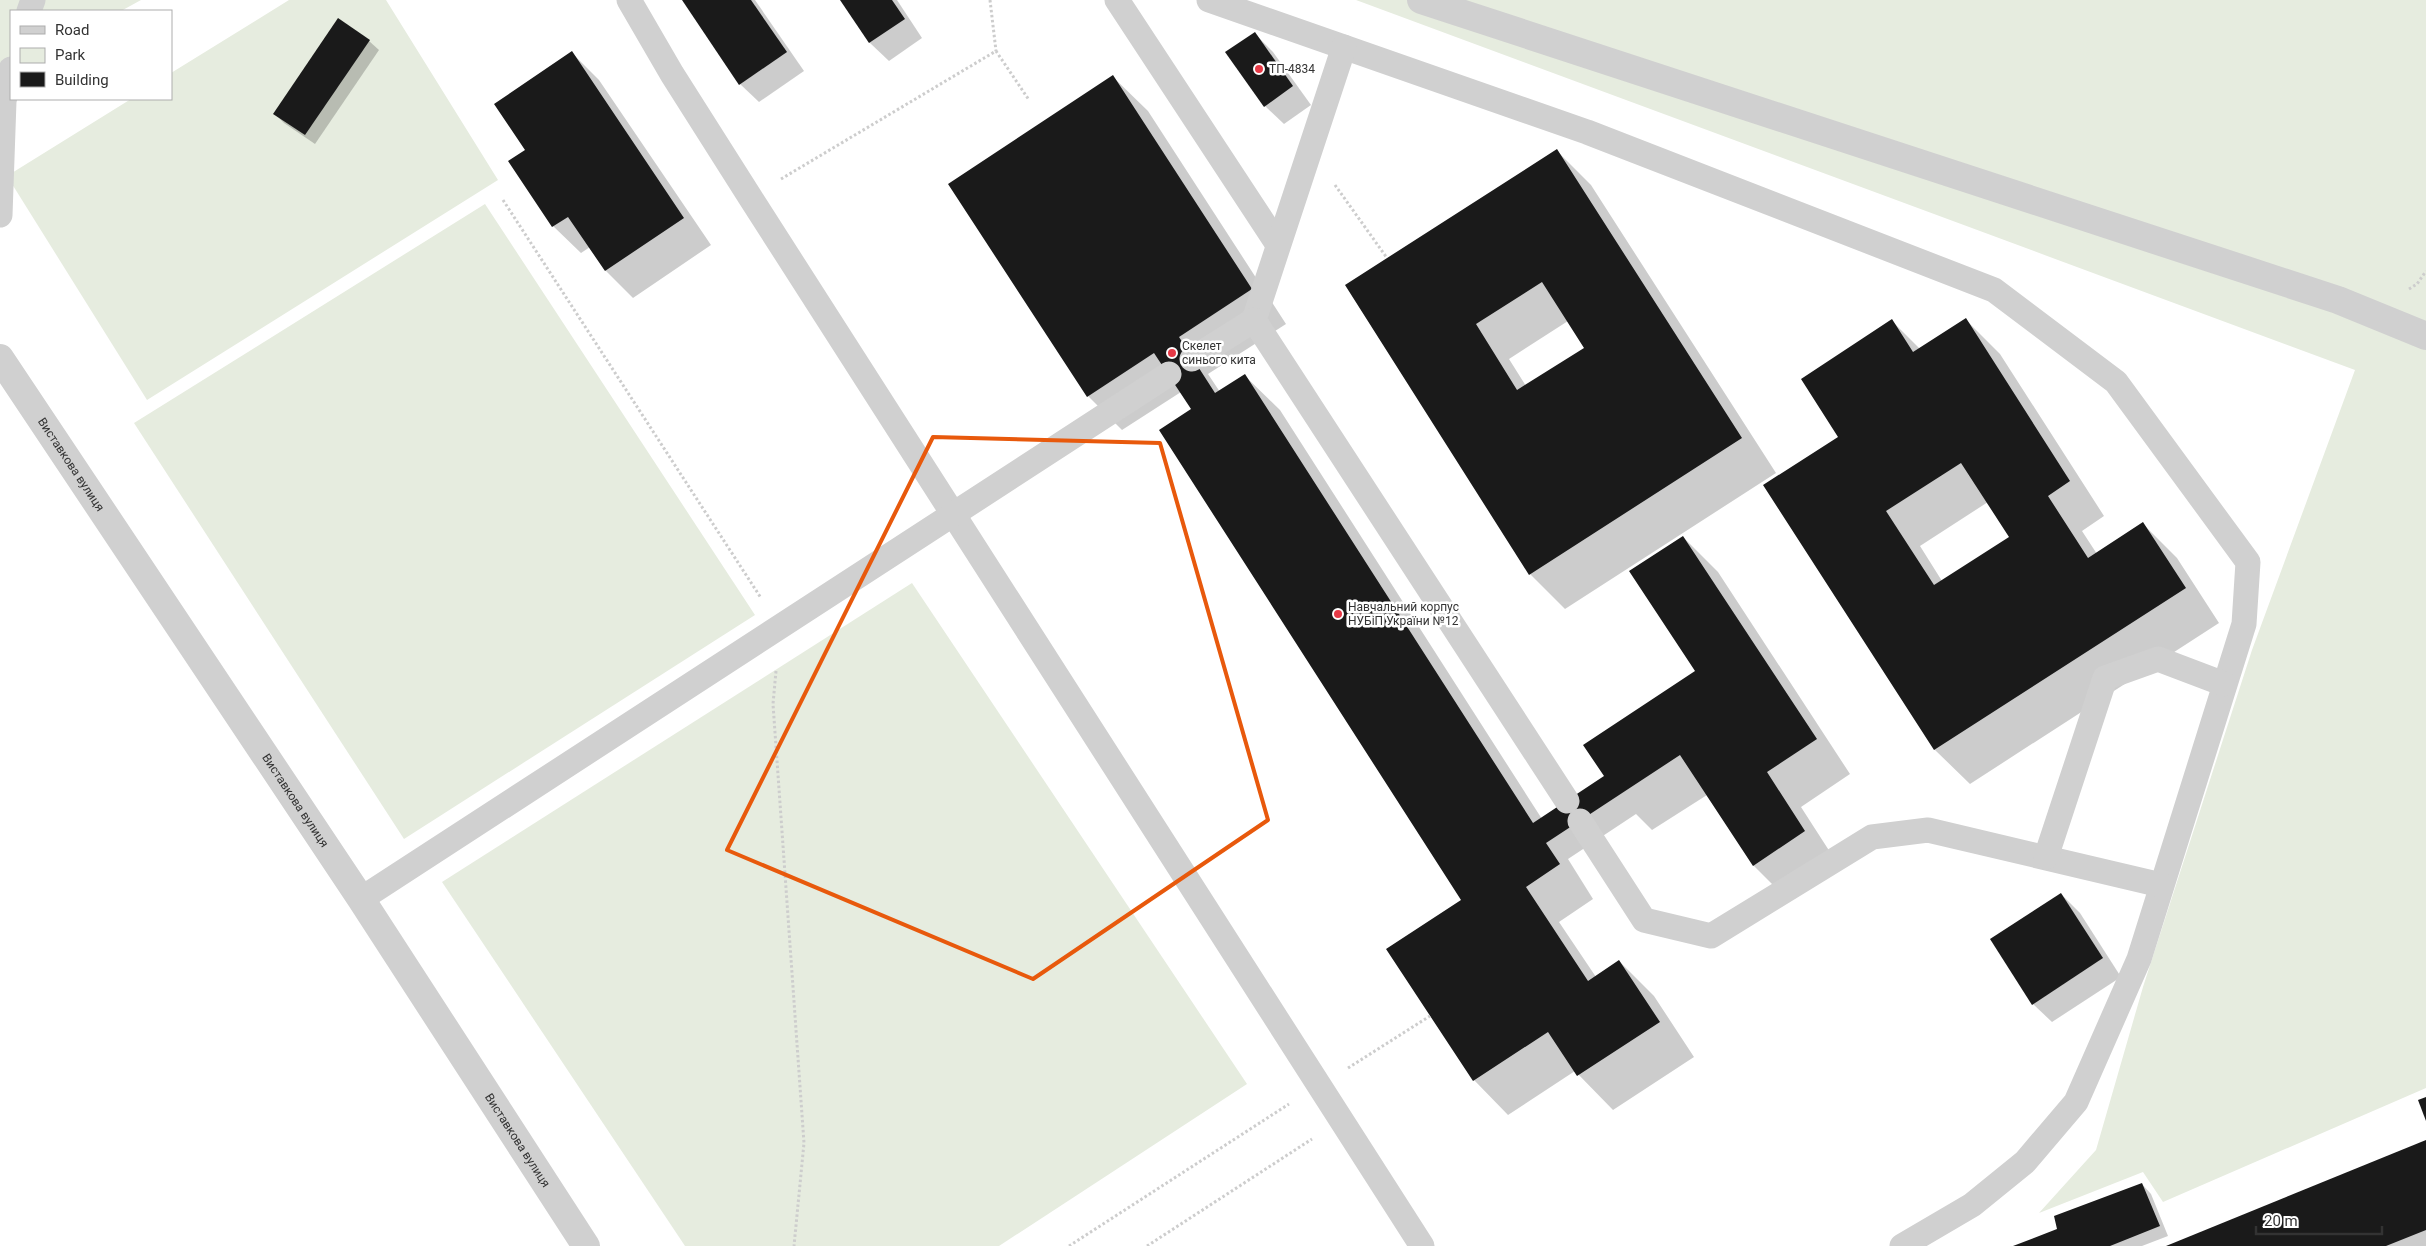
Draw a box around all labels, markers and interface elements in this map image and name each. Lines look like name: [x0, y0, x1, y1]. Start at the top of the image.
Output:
legend: [10, 10, 172, 100]
text: Road: [55, 21, 89, 39]
text: Park: [55, 46, 86, 64]
place label: ТП-4834: [1269, 62, 1315, 76]
marker: ТП-4834: [1253, 63, 1265, 75]
text: Building: [55, 71, 109, 89]
place label: Скелет синього кита: [1182, 339, 1256, 367]
marker: Скелет синього кита: [1166, 347, 1178, 359]
street label: Виставкова вулиця: [35, 415, 107, 514]
place label: Навчальний корпус НУБіП України №12: [1348, 600, 1459, 628]
marker: Навчальний корпус НУБіП України №12: [1332, 608, 1344, 620]
street label: Виставкова вулиця: [259, 751, 331, 850]
street label: Виставкова вулиця: [482, 1091, 553, 1190]
scale bar: [2256, 1204, 2382, 1236]
text: 20 m: [2264, 1212, 2298, 1230]

